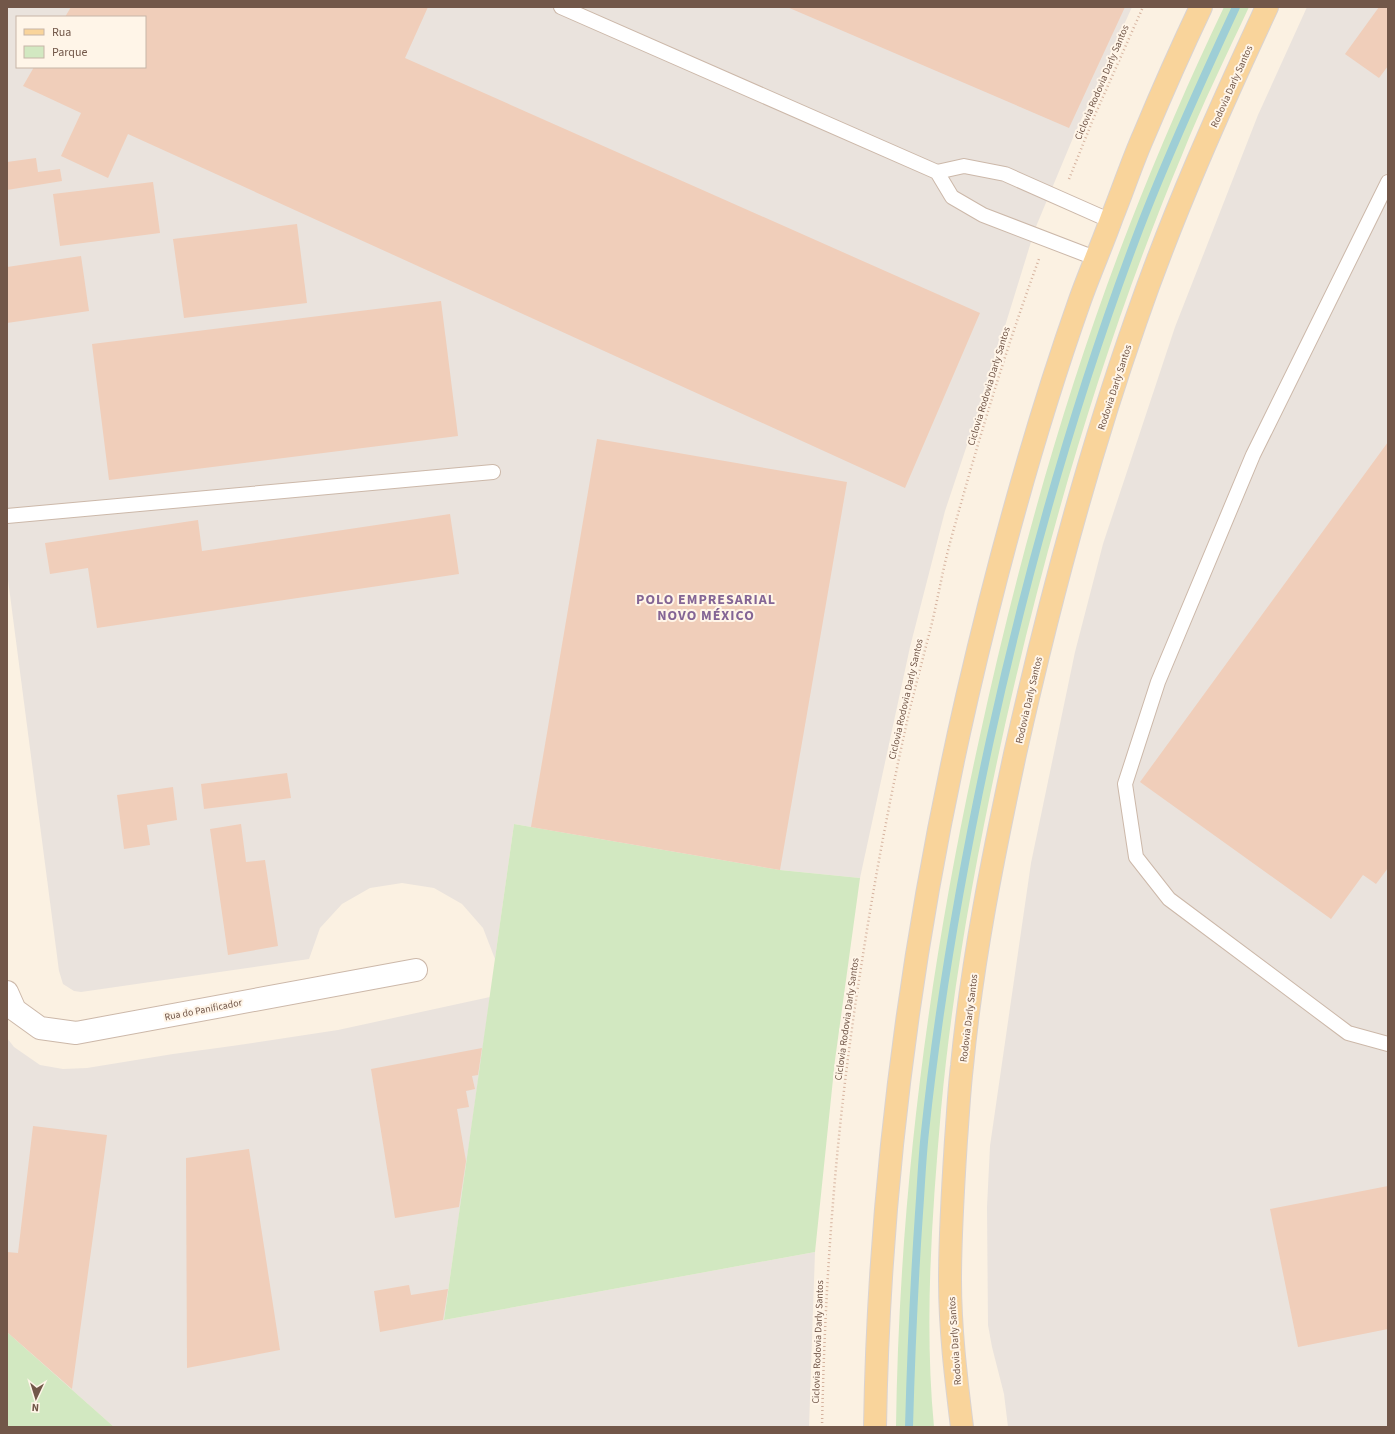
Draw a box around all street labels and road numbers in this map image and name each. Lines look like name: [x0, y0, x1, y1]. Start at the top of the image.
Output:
street label: Ciclovia Rodovia Darly Santos: [1071, 23, 1132, 142]
street label: Rodovia Darly Santos: [1207, 43, 1256, 130]
street label: Ciclovia Rodovia Darly Santos: [964, 325, 1014, 447]
street label: Rodovia Darly Santos: [1095, 343, 1135, 432]
street label: Ciclovia Rodovia Darly Santos: [885, 637, 927, 761]
street label: Rodovia Darly Santos: [1012, 655, 1046, 745]
street label: Ciclovia Rodovia Darly Santos: [831, 957, 863, 1081]
street label: Rodovia Darly Santos: [957, 973, 981, 1063]
street label: Rua do Panificador: [163, 996, 244, 1024]
street label: Ciclovia Rodovia Darly Santos: [809, 1280, 827, 1404]
street label: Rodovia Darly Santos: [945, 1296, 965, 1386]

